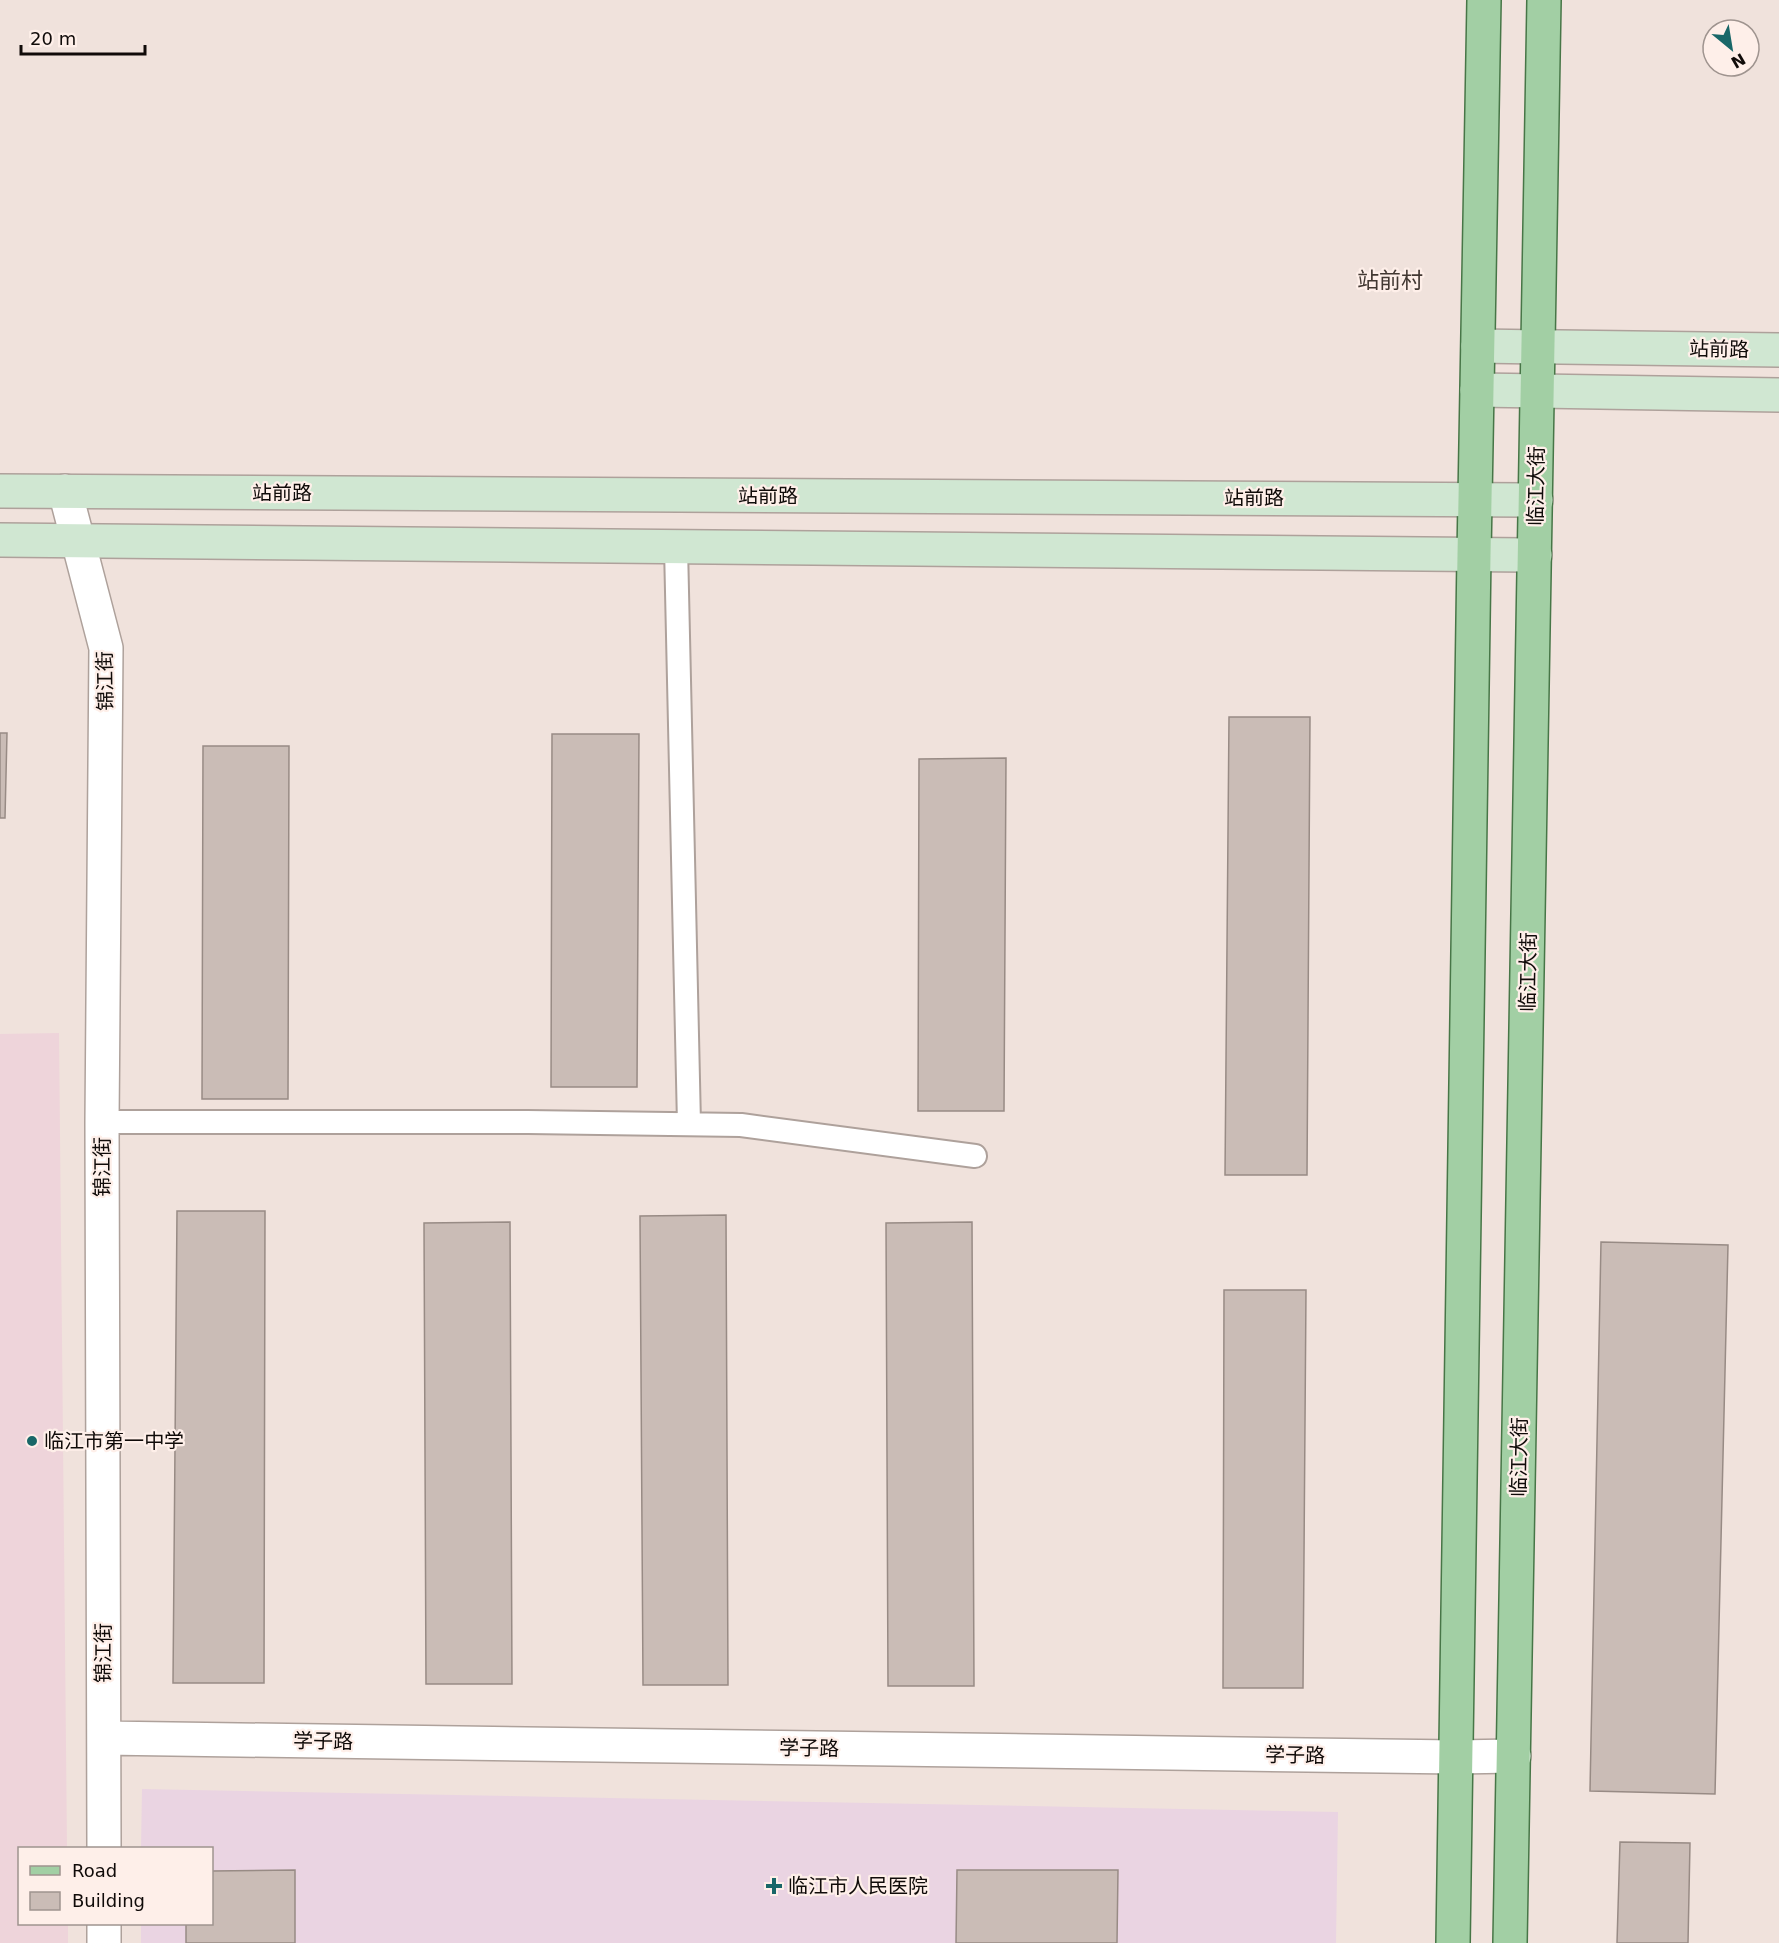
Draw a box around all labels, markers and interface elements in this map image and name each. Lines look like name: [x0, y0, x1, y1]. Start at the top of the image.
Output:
scale bar: [21, 18, 146, 56]
north arrow: [1701, 18, 1761, 78]
text: 20 m: [30, 28, 76, 49]
text: N: [1728, 49, 1749, 72]
district label: 站前村: [1357, 268, 1423, 293]
street label: 站前路: [1689, 336, 1749, 362]
street label: 临江大街: [1523, 446, 1549, 526]
street label: 站前路: [252, 481, 312, 505]
street label: 站前路: [738, 484, 798, 508]
street label: 站前路: [1224, 486, 1284, 510]
street label: 锦江街: [92, 651, 118, 711]
street label: 临江大街: [1515, 932, 1541, 1012]
street label: 锦江街: [90, 1137, 114, 1197]
street label: 临江大街: [1506, 1417, 1532, 1497]
place label: 临江市第一中学: [44, 1429, 184, 1453]
marker: 临江市第一中学: [25, 1434, 39, 1448]
street label: 锦江街: [91, 1623, 115, 1683]
street label: 学子路: [293, 1728, 353, 1754]
street label: 学子路: [779, 1735, 839, 1761]
street label: 学子路: [1265, 1742, 1325, 1768]
legend: [18, 1847, 213, 1925]
text: Road: [72, 1860, 117, 1881]
place label: 临江市人民医院: [788, 1874, 928, 1898]
marker: 临江市人民医院: [765, 1877, 783, 1895]
text: Building: [72, 1890, 145, 1911]

